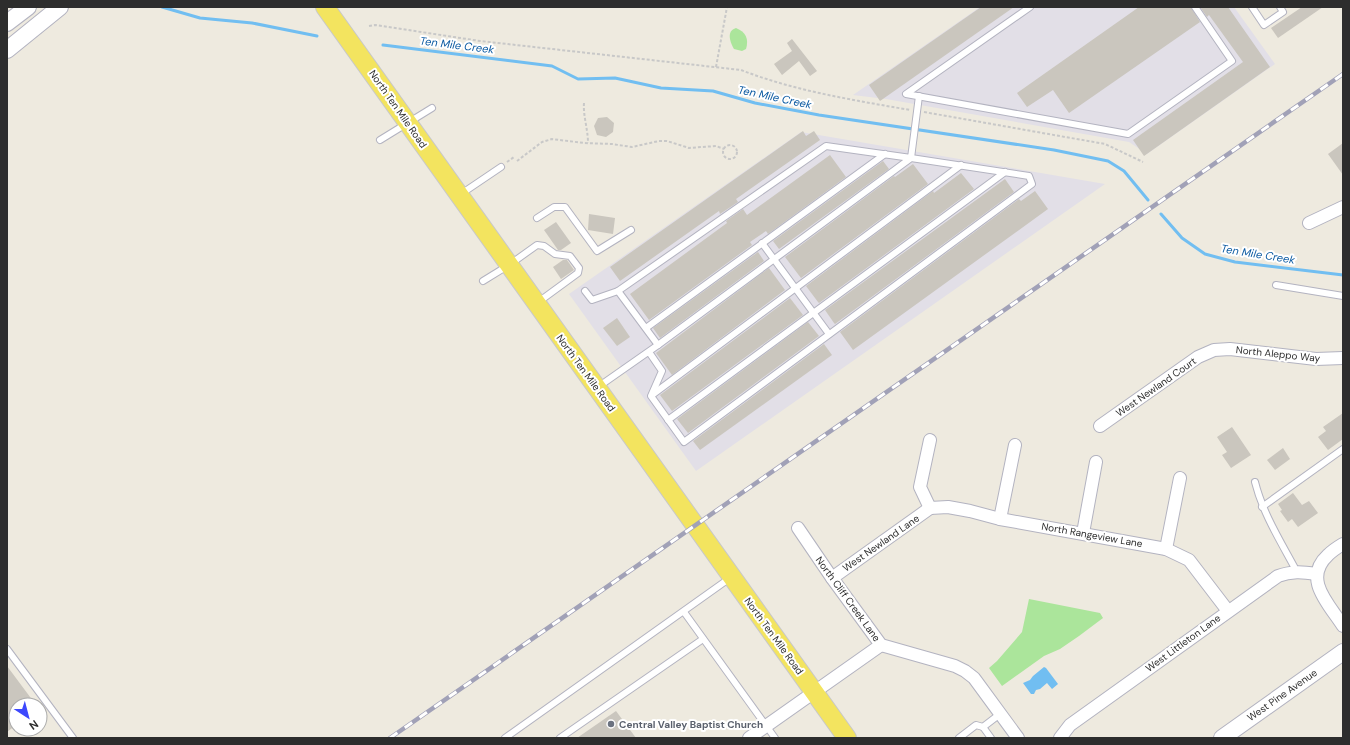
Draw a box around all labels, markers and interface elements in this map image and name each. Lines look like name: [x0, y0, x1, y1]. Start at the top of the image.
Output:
water label: Ten Mile Creek: [419, 33, 495, 57]
street label: North Ten Mile Road: [366, 67, 430, 151]
water label: Ten Mile Creek: [737, 82, 813, 112]
water label: Ten Mile Creek: [1220, 241, 1296, 267]
street label: North Ten Mile Road: [554, 332, 618, 414]
street label: North Aleppo Way: [1235, 343, 1321, 365]
street label: West Newland Court: [1113, 354, 1199, 420]
street label: West Newland Lane: [840, 511, 922, 574]
street label: North Rangeview Lane: [1041, 520, 1144, 550]
street label: North Cliff Creek Lane: [813, 554, 883, 644]
street label: North Ten Mile Road: [742, 595, 806, 677]
street label: West Littleton Lane: [1143, 611, 1223, 675]
street label: West Pine Avenue: [1244, 666, 1320, 724]
north arrow: [8, 697, 48, 737]
text: N: [27, 717, 41, 733]
place label: Central Valley Baptist Church: [619, 718, 763, 731]
marker: Central Valley Baptist Church: [606, 719, 616, 729]

